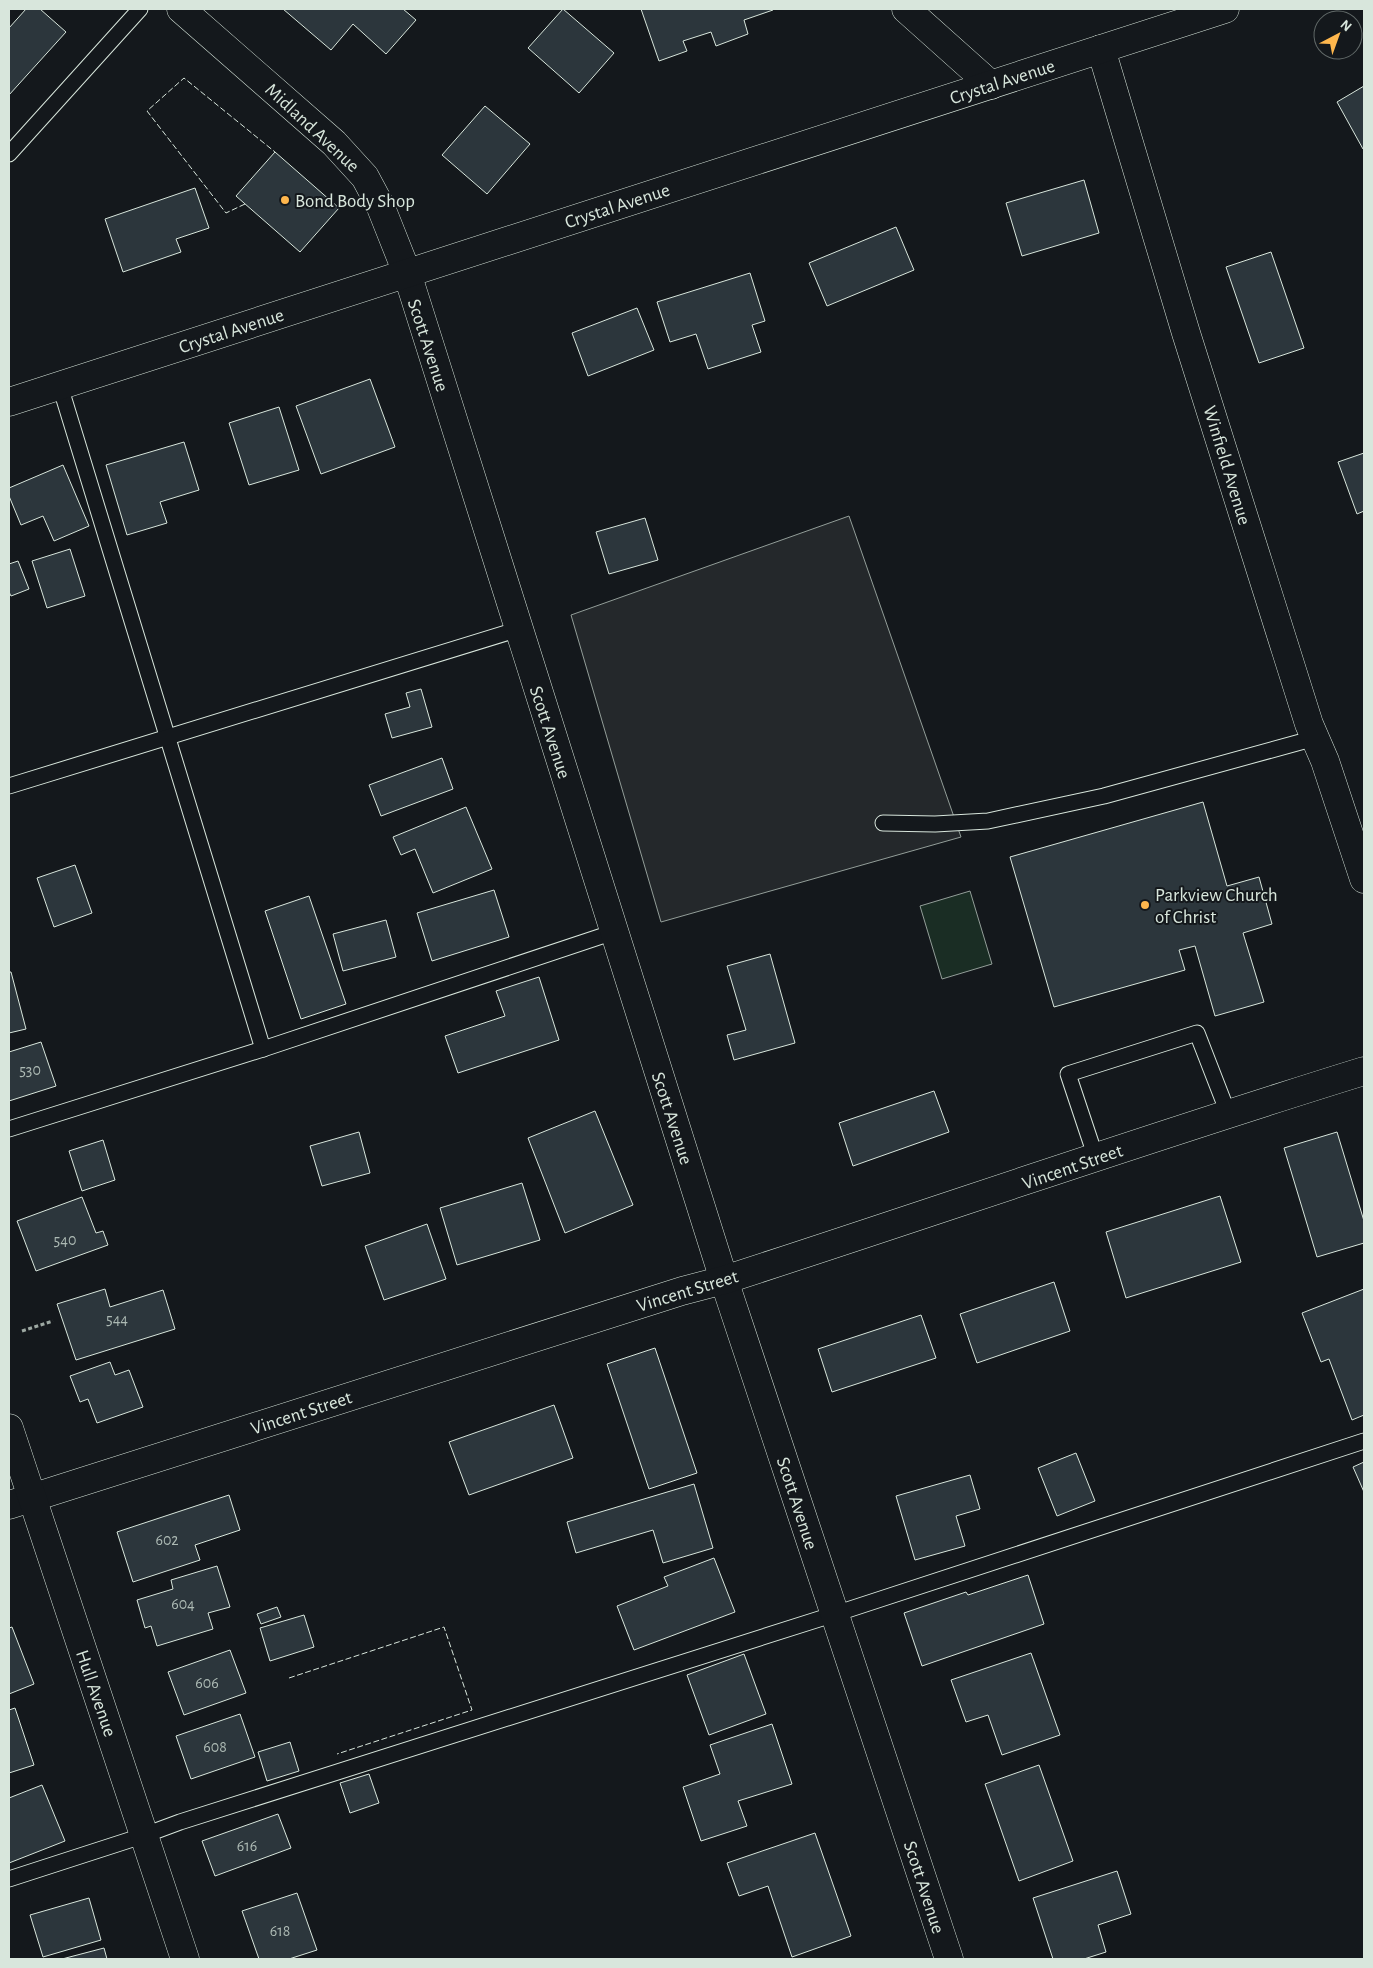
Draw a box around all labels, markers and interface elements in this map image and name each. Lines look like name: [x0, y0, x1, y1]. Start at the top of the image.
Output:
north arrow: [1313, 10, 1363, 60]
text: N: [1338, 17, 1354, 34]
street label: Crystal Avenue: [948, 57, 1057, 108]
street label: Midland Avenue: [261, 80, 363, 176]
street label: Crystal Avenue: [563, 181, 672, 232]
place label: Bond Body Shop: [295, 192, 415, 211]
marker: Bond Body Shop: [279, 194, 291, 206]
street label: Scott Avenue: [404, 297, 451, 394]
street label: Crystal Avenue: [177, 306, 286, 357]
street label: Winfield Avenue: [1199, 404, 1254, 527]
street label: Scott Avenue: [526, 684, 573, 781]
place label: Parkview Church of Christ: [1155, 886, 1278, 927]
marker: Parkview Church of Christ: [1139, 899, 1151, 911]
house number: 530: [19, 1062, 41, 1078]
street label: Scott Avenue: [648, 1070, 695, 1167]
street label: Vincent Street: [1020, 1141, 1125, 1193]
house number: 540: [54, 1232, 76, 1248]
street label: Vincent Street: [634, 1267, 740, 1316]
house number: 544: [106, 1311, 128, 1327]
street label: Vincent Street: [249, 1388, 354, 1439]
street label: Scott Avenue: [773, 1455, 820, 1552]
house number: 602: [155, 1532, 179, 1548]
house number: 604: [171, 1596, 195, 1612]
street label: Hull Avenue: [72, 1648, 119, 1739]
house number: 606: [195, 1675, 219, 1691]
house number: 608: [203, 1739, 227, 1755]
house number: 616: [237, 1838, 257, 1854]
street label: Scott Avenue: [900, 1839, 947, 1936]
house number: 618: [270, 1923, 290, 1939]

